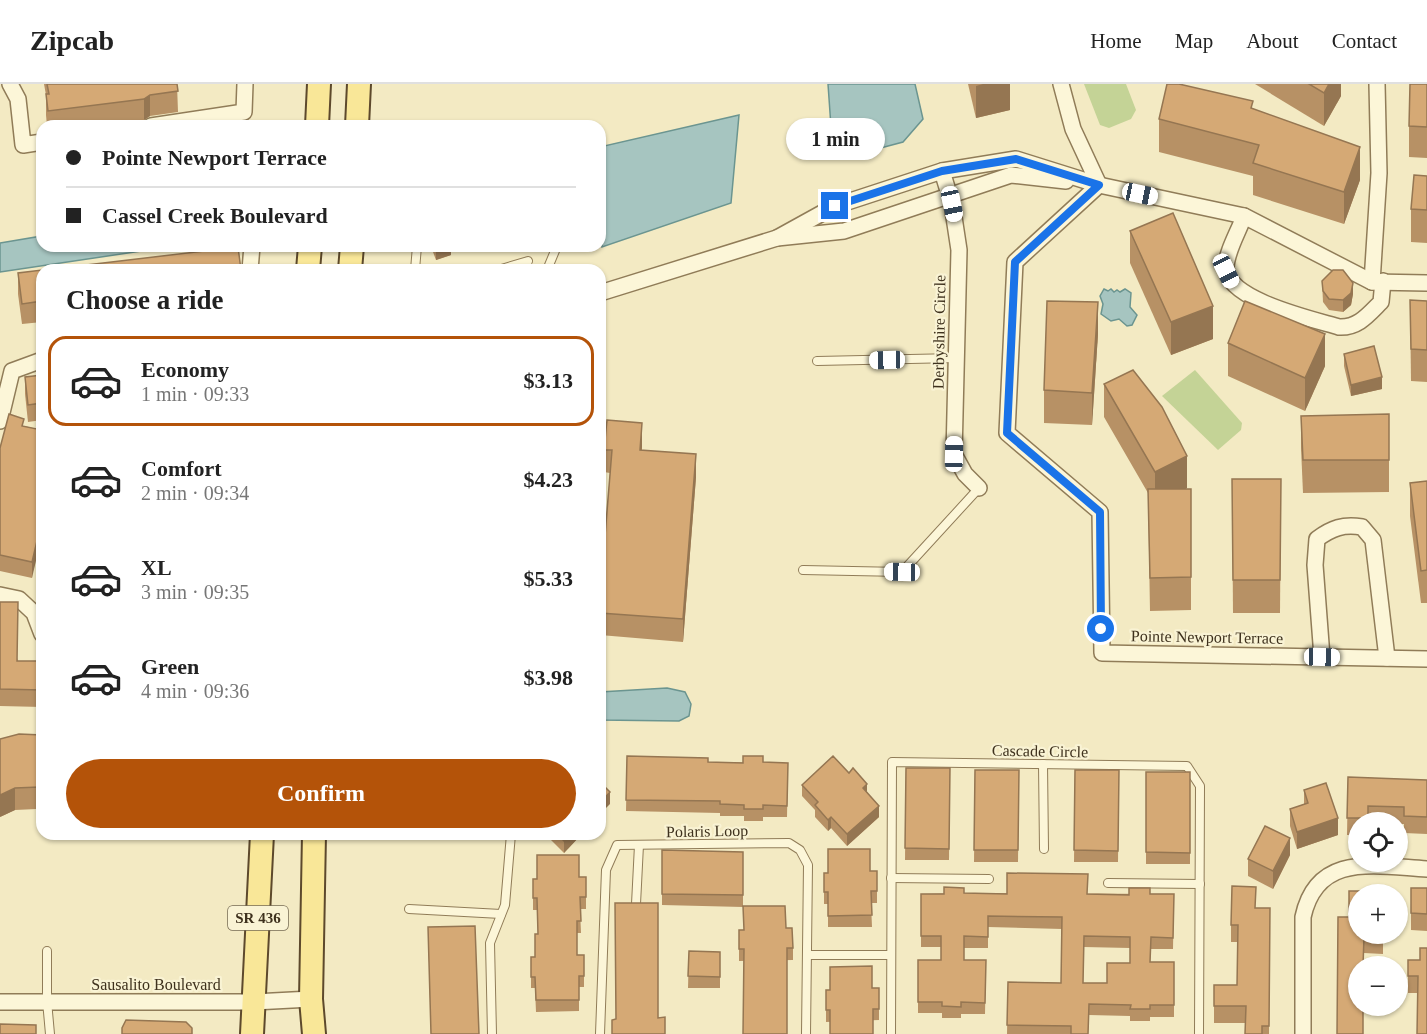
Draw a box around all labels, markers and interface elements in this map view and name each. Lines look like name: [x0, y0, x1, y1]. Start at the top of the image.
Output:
text: Zipcab: [30, 25, 114, 56]
text: Home: [1090, 29, 1142, 53]
text: Map: [1175, 29, 1213, 53]
text: About: [1246, 29, 1299, 53]
text: Contact: [1332, 29, 1397, 53]
callout: 1 min: [786, 119, 884, 161]
text: 1 min: [811, 128, 860, 150]
text: Pointe Newport Terrace: [102, 145, 327, 170]
car: [1121, 181, 1159, 207]
car: [939, 185, 965, 223]
route end: [821, 192, 848, 219]
text: Cassel Creek Boulevard: [102, 203, 328, 228]
car: [1210, 251, 1242, 291]
street label: Derbyshire Circle: [930, 275, 949, 389]
text: Choose a ride: [66, 285, 224, 315]
car: [869, 351, 905, 369]
icon: car: [69, 354, 123, 408]
text: Economy: [141, 357, 229, 382]
text: $3.13: [524, 368, 573, 393]
text: 1 min · 09:33: [141, 383, 249, 405]
car: [945, 436, 963, 472]
icon: car: [69, 453, 123, 507]
text: Comfort: [141, 456, 222, 481]
text: $4.23: [524, 467, 573, 492]
text: 2 min · 09:34: [141, 482, 249, 504]
icon: car: [69, 552, 123, 606]
text: XL: [141, 555, 172, 580]
car: [884, 563, 920, 581]
text: $5.33: [524, 566, 573, 591]
text: 3 min · 09:35: [141, 581, 249, 603]
route start: [1087, 615, 1114, 642]
street label: Pointe Newport Terrace: [1131, 627, 1283, 648]
car: [1304, 648, 1340, 666]
icon: car: [69, 651, 123, 705]
text: Green: [141, 654, 199, 679]
text: $3.98: [524, 665, 573, 690]
text: 4 min · 09:36: [141, 680, 249, 702]
street label: Cascade Circle: [992, 742, 1088, 760]
button: Confirm: [66, 759, 576, 828]
map controls: [1348, 812, 1408, 1016]
button: locate: [1348, 812, 1408, 872]
street label: Polaris Loop: [666, 822, 748, 841]
button: +: [1348, 884, 1408, 944]
road number: SR 436: [228, 906, 288, 930]
button: −: [1348, 956, 1408, 1016]
street label: Sausalito Boulevard: [91, 976, 221, 993]

